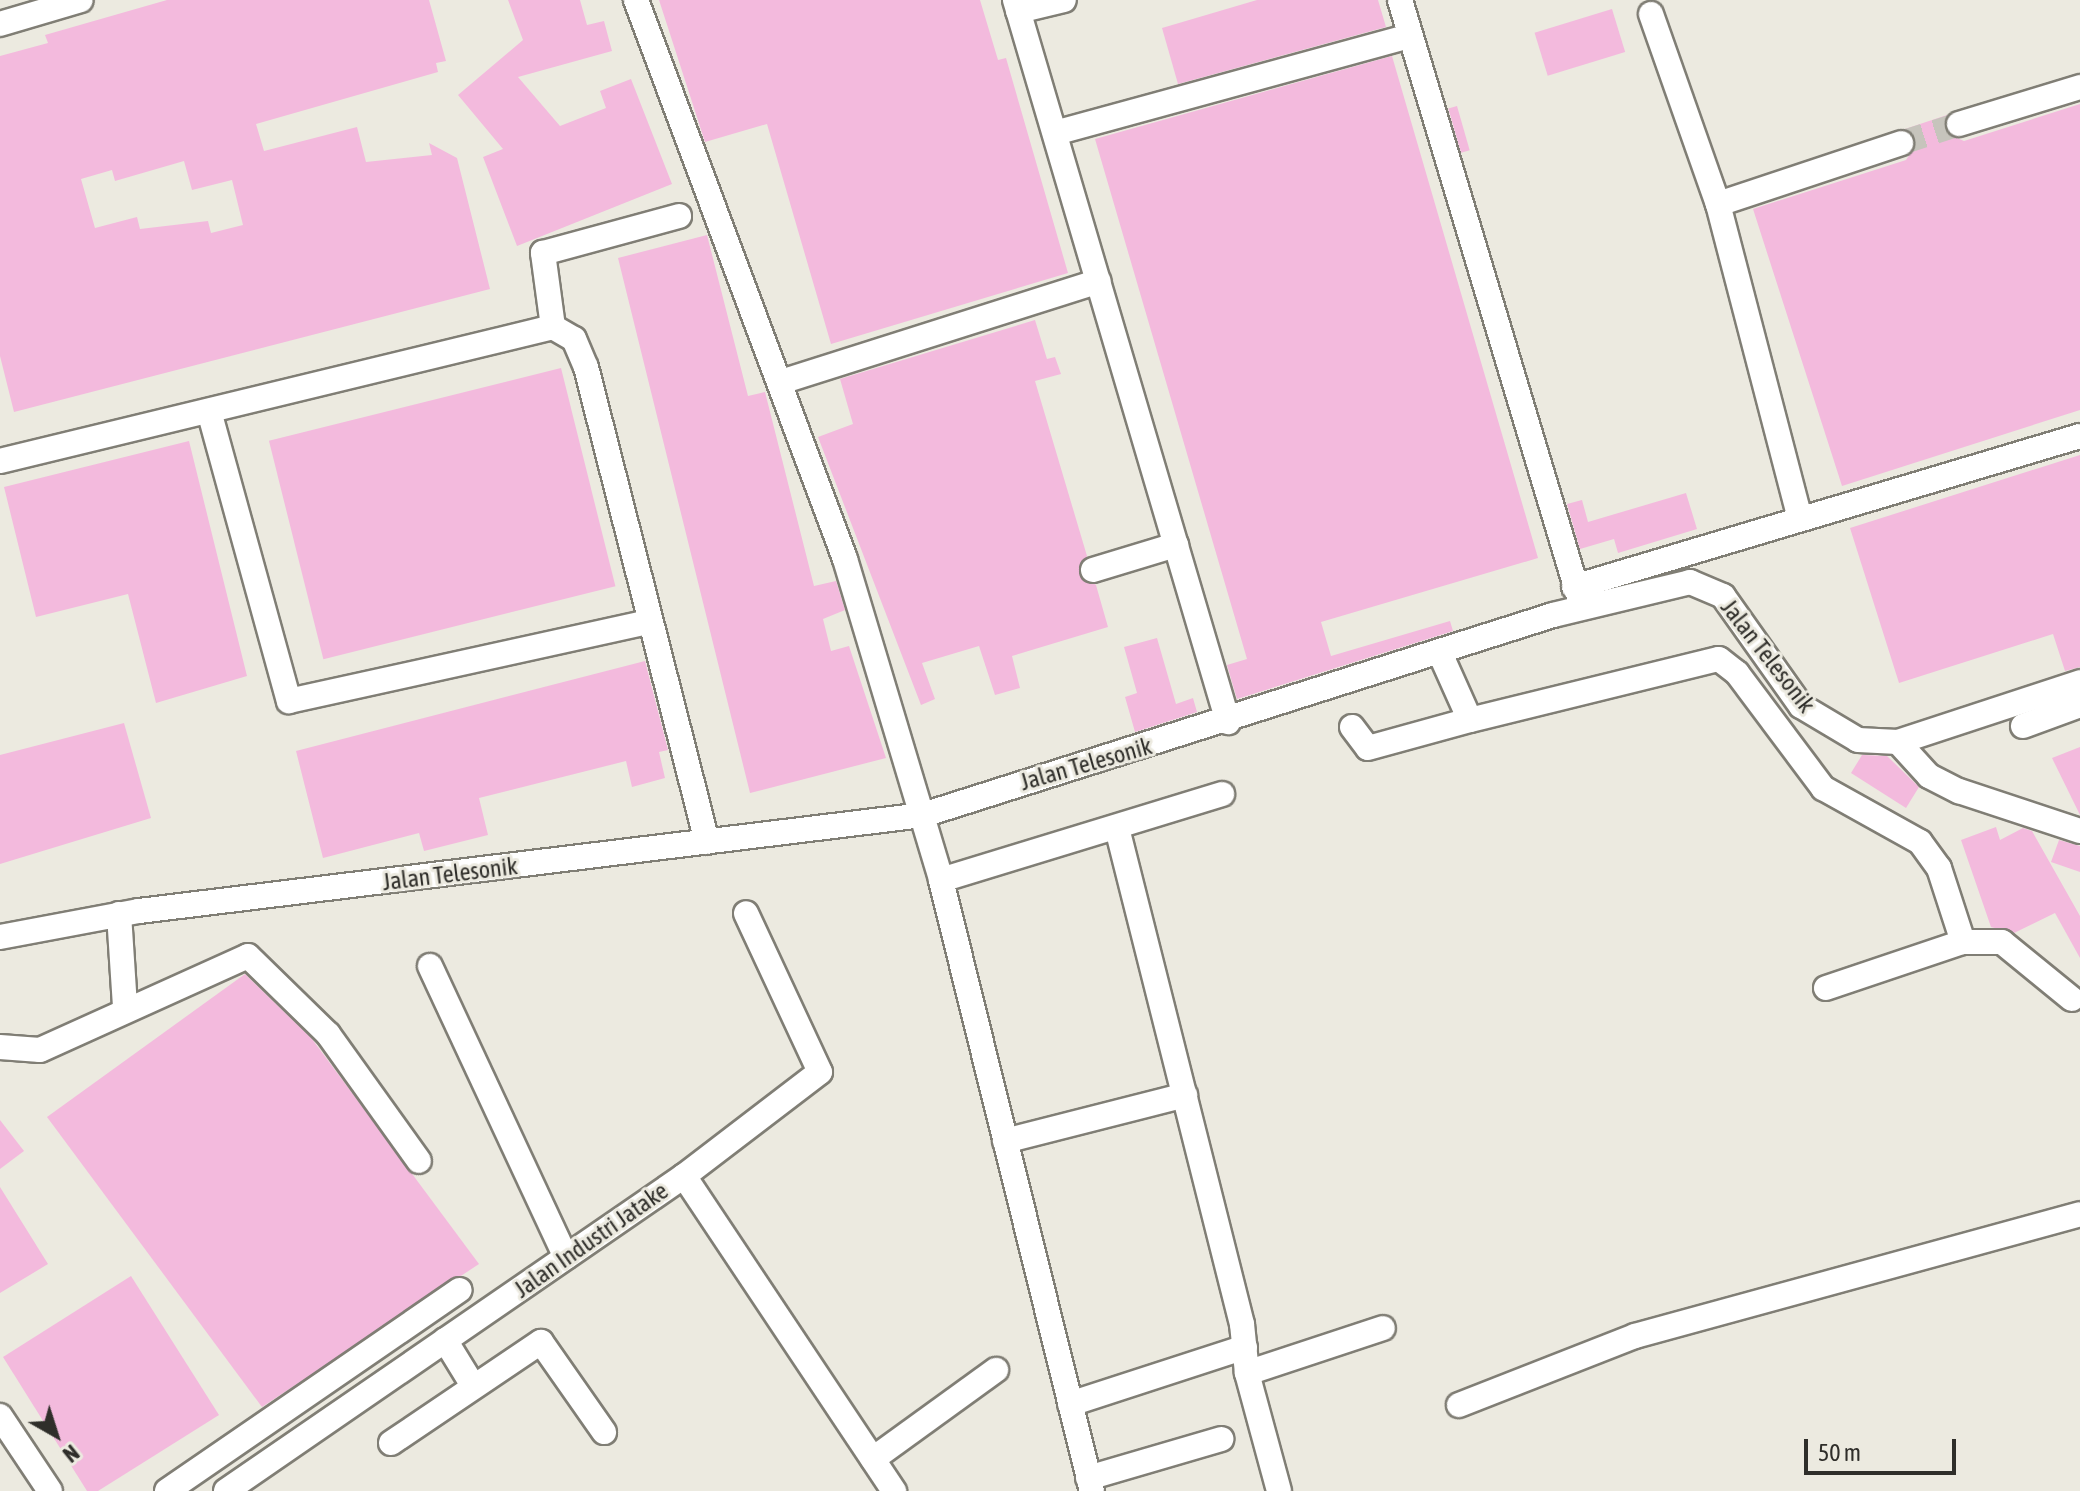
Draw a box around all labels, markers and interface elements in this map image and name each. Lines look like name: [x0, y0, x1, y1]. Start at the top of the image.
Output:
street label: Jalan Telesonik: [1715, 594, 1821, 718]
street label: Jalan Telesonik: [1017, 731, 1155, 797]
street label: Jalan Telesonik: [381, 851, 519, 897]
street label: Jalan Industri Jatake: [509, 1176, 673, 1304]
north arrow: [16, 1395, 96, 1475]
scale bar: [1808, 1423, 1960, 1473]
text: N: [58, 1439, 84, 1468]
text: 50 m: [1818, 1439, 1861, 1466]

